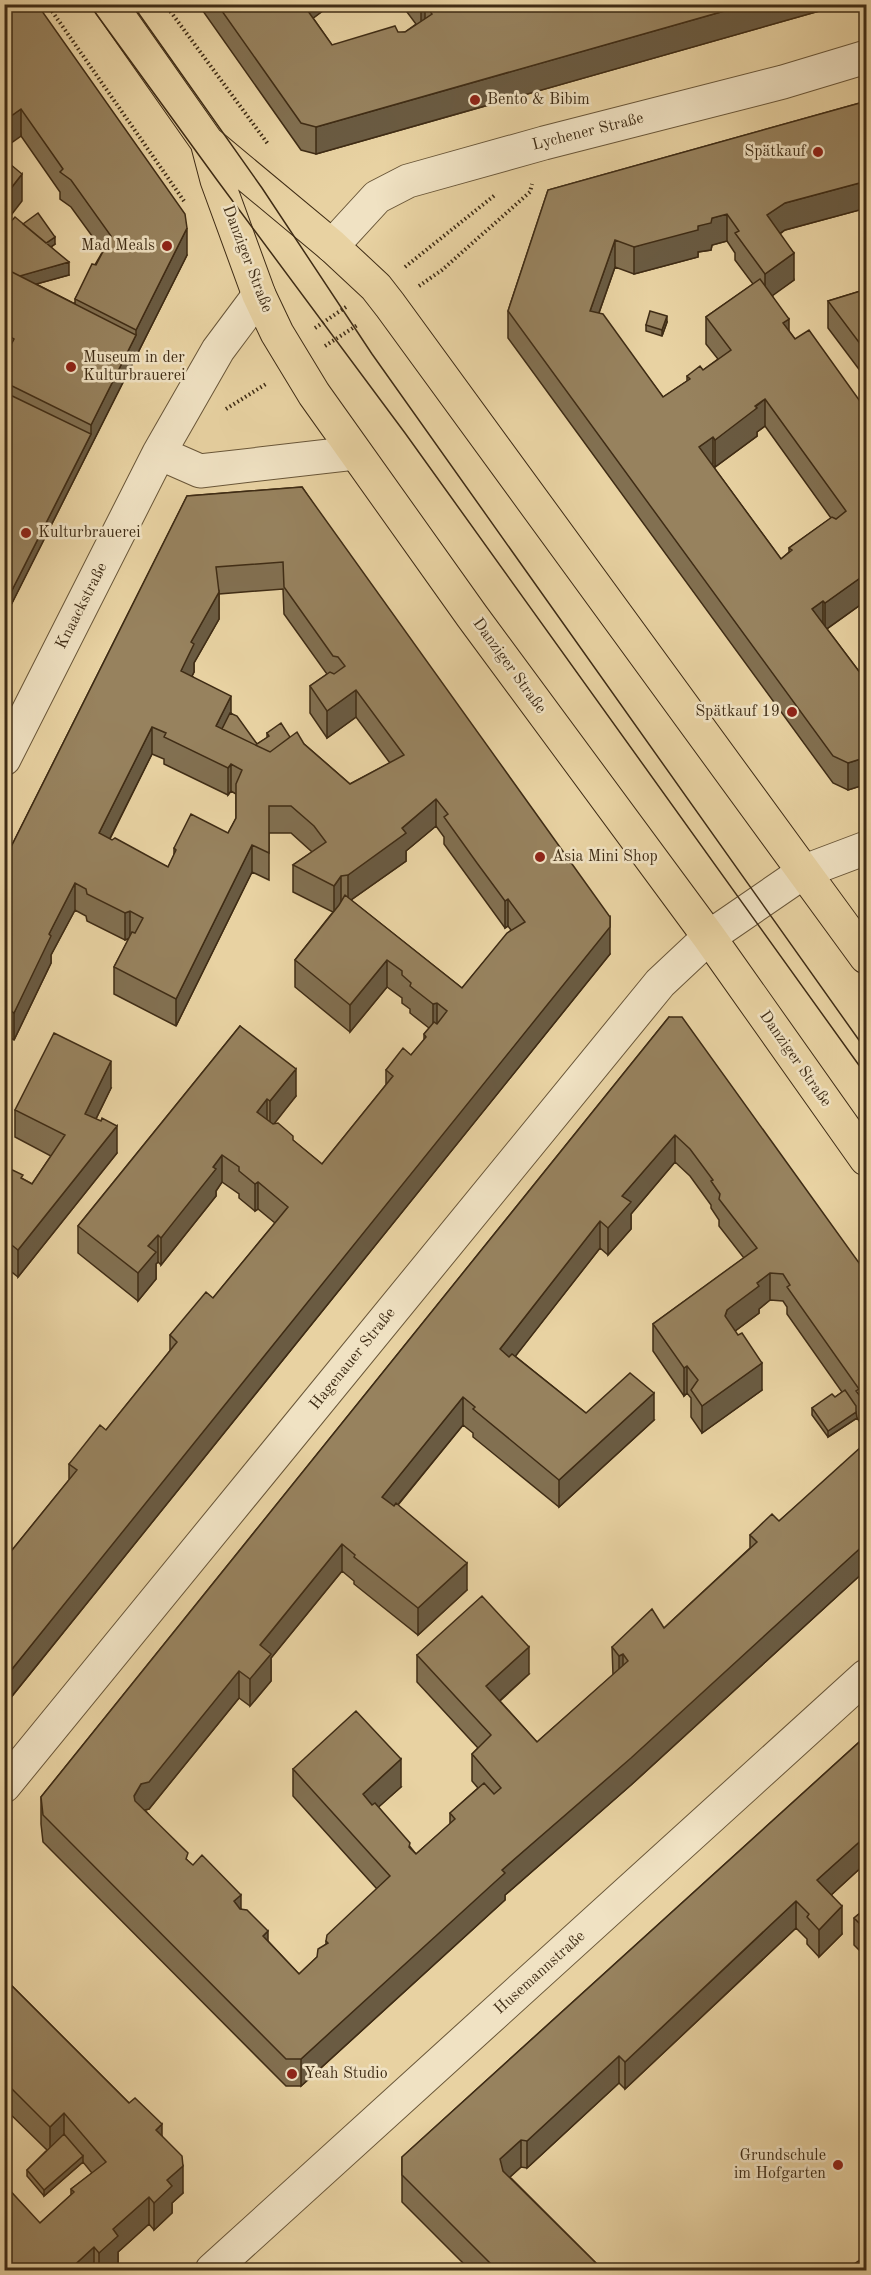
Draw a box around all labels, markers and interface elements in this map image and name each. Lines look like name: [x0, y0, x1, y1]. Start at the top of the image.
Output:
place label: Bento & Bibim: [487, 92, 590, 108]
marker: Bento & Bibim: [468, 93, 482, 107]
street label: Lychener Straße: [531, 110, 645, 154]
place label: Spätkauf: [744, 144, 807, 160]
marker: Spätkauf: [811, 145, 825, 159]
street label: Danziger Straße: [219, 203, 275, 315]
place label: Mad Meals: [81, 238, 155, 254]
marker: Mad Meals: [160, 239, 174, 253]
place label: Museum in der Kulturbrauerei: [83, 350, 185, 384]
marker: Museum in der Kulturbrauerei: [64, 360, 78, 374]
place label: Kulturbrauerei: [38, 525, 140, 541]
marker: Kulturbrauerei: [19, 526, 33, 540]
street label: Knaackstraße: [53, 560, 111, 652]
street label: Danziger Straße: [469, 616, 549, 716]
place label: Spätkauf 19: [695, 704, 780, 720]
marker: Spätkauf 19: [785, 705, 799, 719]
place label: Asia Mini Shop: [552, 849, 658, 865]
marker: Asia Mini Shop: [533, 850, 547, 864]
street label: Danziger Straße: [756, 1008, 834, 1110]
street label: Hagenauer Straße: [307, 1305, 399, 1413]
street label: Husemannstraße: [491, 1928, 589, 2018]
place label: Yeah Studio: [304, 2066, 388, 2082]
marker: Yeah Studio: [285, 2067, 299, 2081]
place label: Grundschule im Hofgarten: [734, 2148, 826, 2182]
marker: Grundschule im Hofgarten: [831, 2158, 845, 2172]

